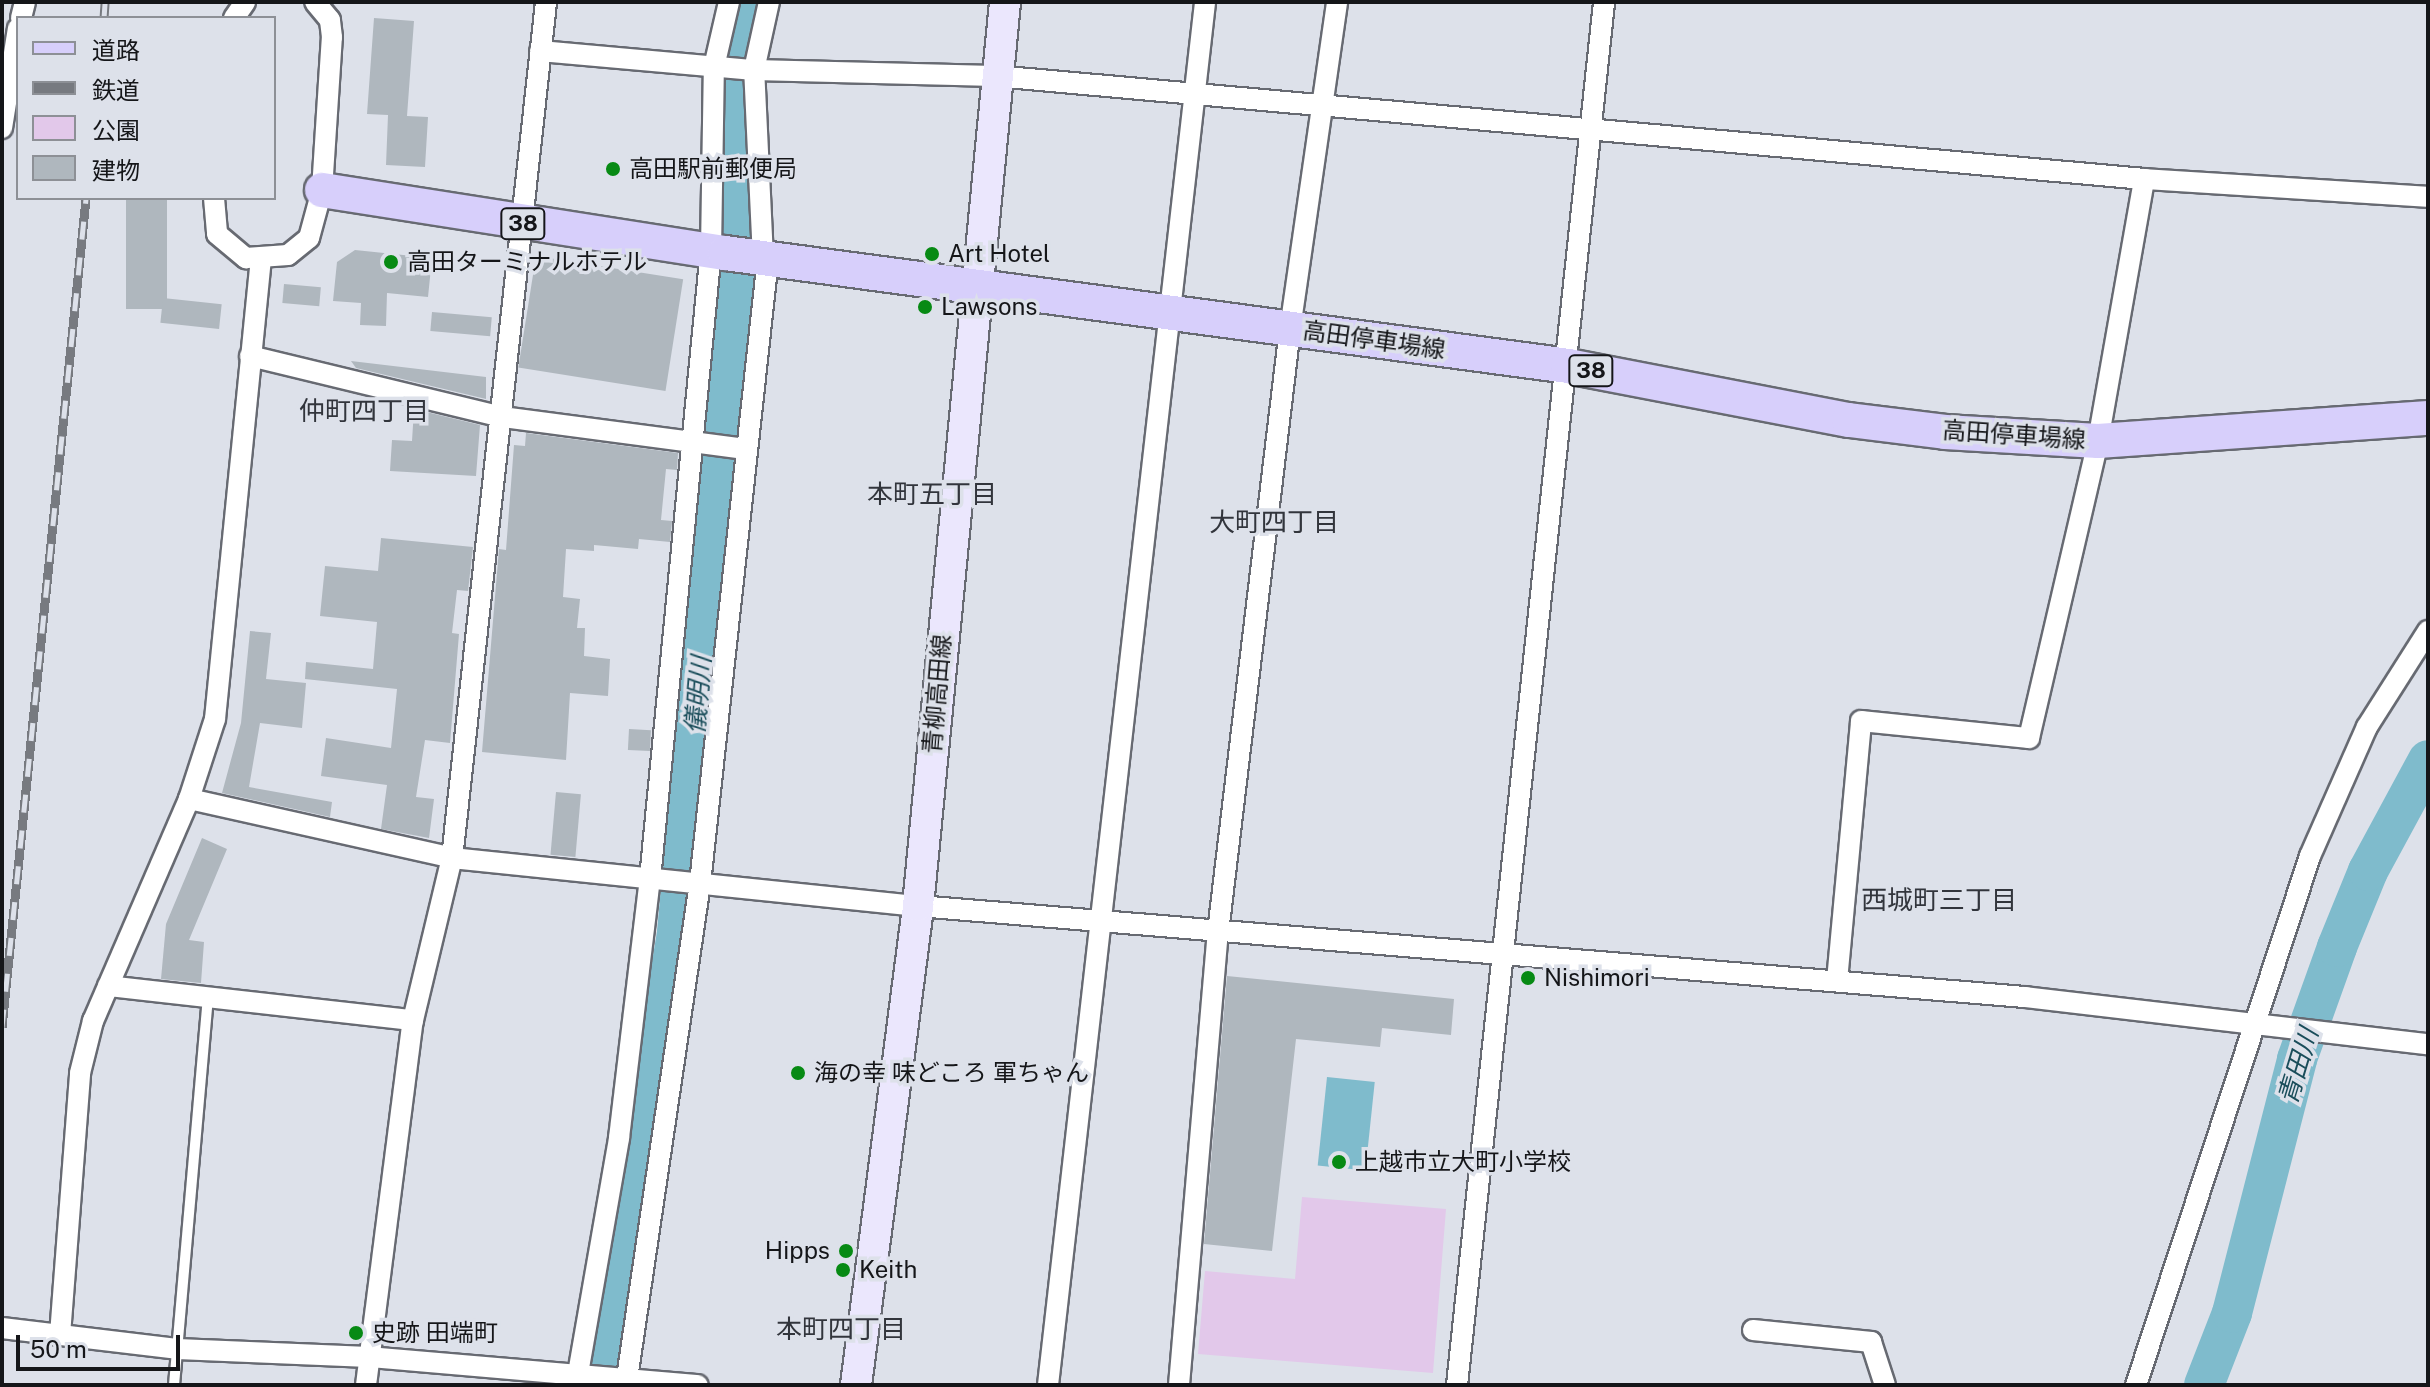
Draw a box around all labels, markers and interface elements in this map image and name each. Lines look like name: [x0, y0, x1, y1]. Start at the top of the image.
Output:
legend: [16, 16, 276, 200]
text: 道路: [92, 36, 140, 64]
text: 鉄道: [92, 76, 140, 104]
text: 公園: [92, 116, 140, 144]
place label: 高田駅前郵便局: [629, 155, 797, 183]
text: 建物: [92, 156, 140, 184]
marker: 高田駅前郵便局: [604, 160, 622, 178]
road number: 38: [499, 206, 547, 242]
place label: Art Hotel: [948, 240, 1050, 268]
marker: Art Hotel: [923, 245, 941, 263]
place label: 高田ターミナルホテル: [407, 248, 647, 276]
marker: 高田ターミナルホテル: [382, 253, 400, 271]
place label: Lawsons: [941, 293, 1037, 321]
marker: Lawsons: [916, 298, 934, 316]
street label: 高田停車場線: [1301, 316, 1447, 364]
road number: 38: [1567, 353, 1615, 389]
district label: 仲町四丁目: [299, 395, 429, 427]
street label: 高田停車場線: [1941, 416, 2087, 454]
district label: 本町五丁目: [867, 478, 997, 510]
district label: 大町四丁目: [1209, 506, 1339, 538]
street label: 青柳高田線: [917, 633, 957, 755]
water label: 儀明川: [679, 655, 717, 735]
district label: 西城町三丁目: [1861, 884, 2017, 916]
place label: Nishimori: [1544, 964, 1650, 992]
marker: Nishimori: [1519, 969, 1537, 987]
water label: 青田川: [2272, 1024, 2324, 1108]
place label: 海の幸 味どころ 軍ちゃん: [814, 1059, 1090, 1087]
marker: 海の幸 味どころ 軍ちゃん: [789, 1064, 807, 1082]
place label: 上越市立大町小学校: [1355, 1148, 1571, 1176]
marker: 上越市立大町小学校: [1330, 1153, 1348, 1171]
place label: Hipps: [765, 1237, 830, 1265]
marker: Hipps: [837, 1242, 855, 1260]
place label: Keith: [859, 1256, 917, 1284]
marker: Keith: [834, 1261, 852, 1279]
district label: 本町四丁目: [776, 1313, 906, 1345]
scale bar: [20, 1319, 184, 1369]
place label: 史跡 田端町: [372, 1319, 498, 1347]
marker: 史跡 田端町: [347, 1324, 365, 1342]
text: 50 m: [30, 1335, 87, 1363]

